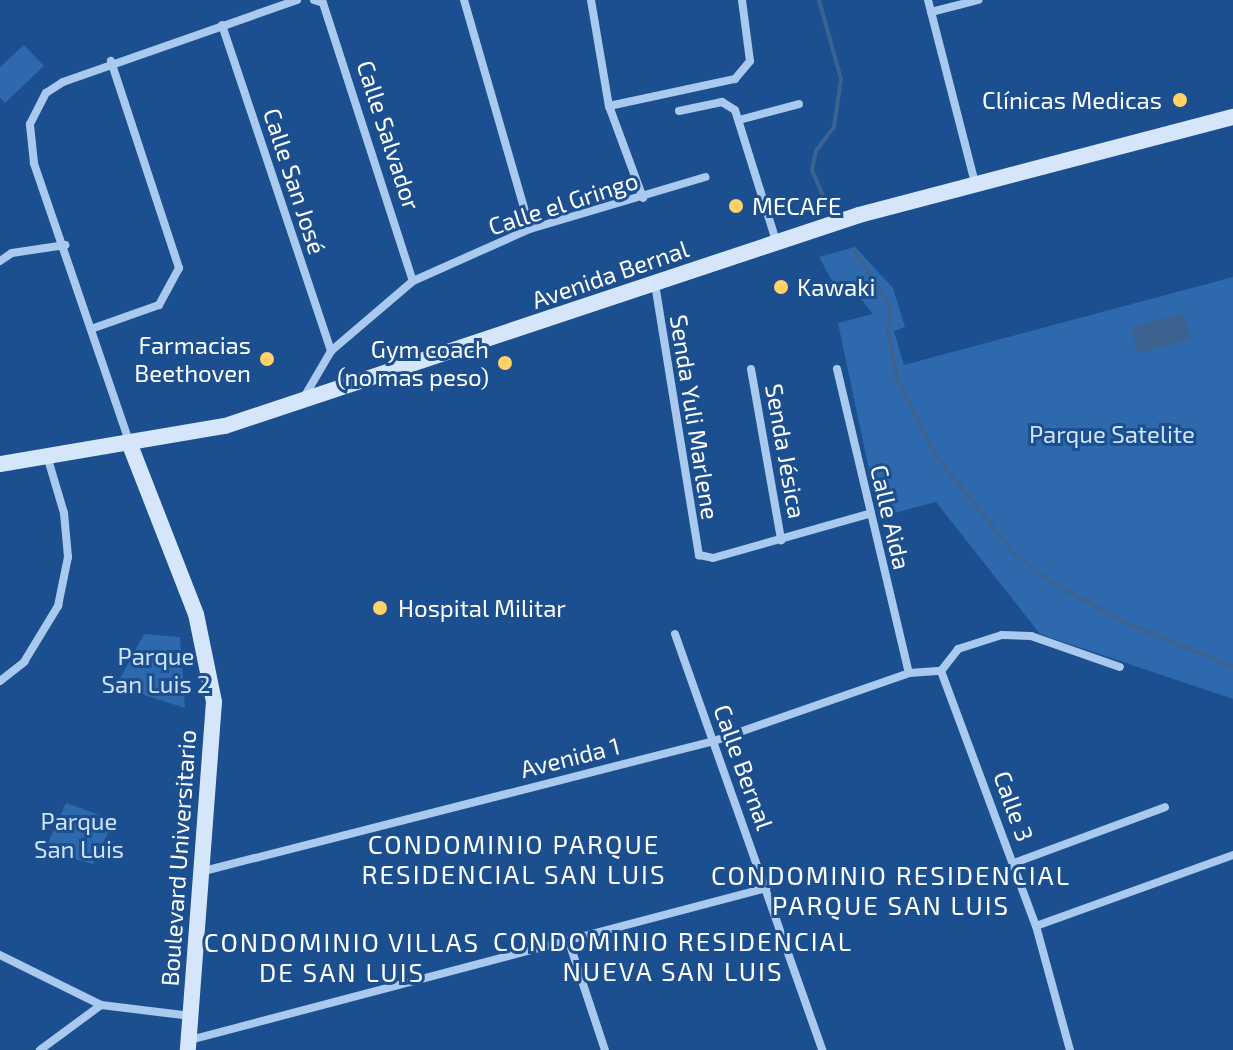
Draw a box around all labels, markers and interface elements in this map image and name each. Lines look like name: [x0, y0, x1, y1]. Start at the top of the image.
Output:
street label: Calle Salvador: [351, 57, 427, 213]
place label: Clínicas Medicas: [982, 86, 1162, 114]
marker: Clínicas Medicas: [1169, 89, 1191, 111]
street label: Calle San José: [258, 104, 332, 258]
street label: Calle el Gringo: [484, 165, 642, 241]
place label: MECAFE: [752, 192, 841, 220]
marker: MECAFE: [727, 197, 745, 215]
street label: Avenida Bernal: [528, 234, 692, 314]
place label: Kawaki: [797, 273, 875, 301]
marker: Kawaki: [772, 278, 790, 296]
street label: Senda Yuli Marlene: [665, 312, 725, 522]
place label: Farmacias Beethoven: [134, 331, 251, 387]
place label: Gym coach (no mas peso): [337, 335, 489, 391]
marker: Farmacias Beethoven: [258, 350, 276, 368]
marker: Gym coach (no mas peso): [496, 354, 514, 372]
street label: Senda Jésica: [760, 381, 812, 521]
park label: Parque Satelite: [1029, 420, 1195, 448]
street label: Calle Aida: [865, 462, 917, 572]
place label: Hospital Militar: [398, 594, 567, 622]
marker: Hospital Militar: [369, 597, 391, 619]
park label: Parque San Luis 2: [102, 642, 210, 698]
street label: Calle Bernal: [708, 701, 780, 833]
street label: Boulevard Universitario: [155, 729, 201, 987]
street label: Avenida 1: [517, 731, 623, 783]
street label: Calle 3: [988, 767, 1040, 845]
park label: Parque San Luis: [34, 807, 124, 863]
district label: CONDOMINIO PARQUE RESIDENCIAL SAN LUIS: [361, 828, 667, 890]
district label: CONDOMINIO RESIDENCIAL PARQUE SAN LUIS: [711, 859, 1071, 920]
district label: CONDOMINIO RESIDENCIAL NUEVA SAN LUIS: [493, 925, 853, 986]
district label: CONDOMINIO VILLAS DE SAN LUIS: [204, 926, 480, 988]

